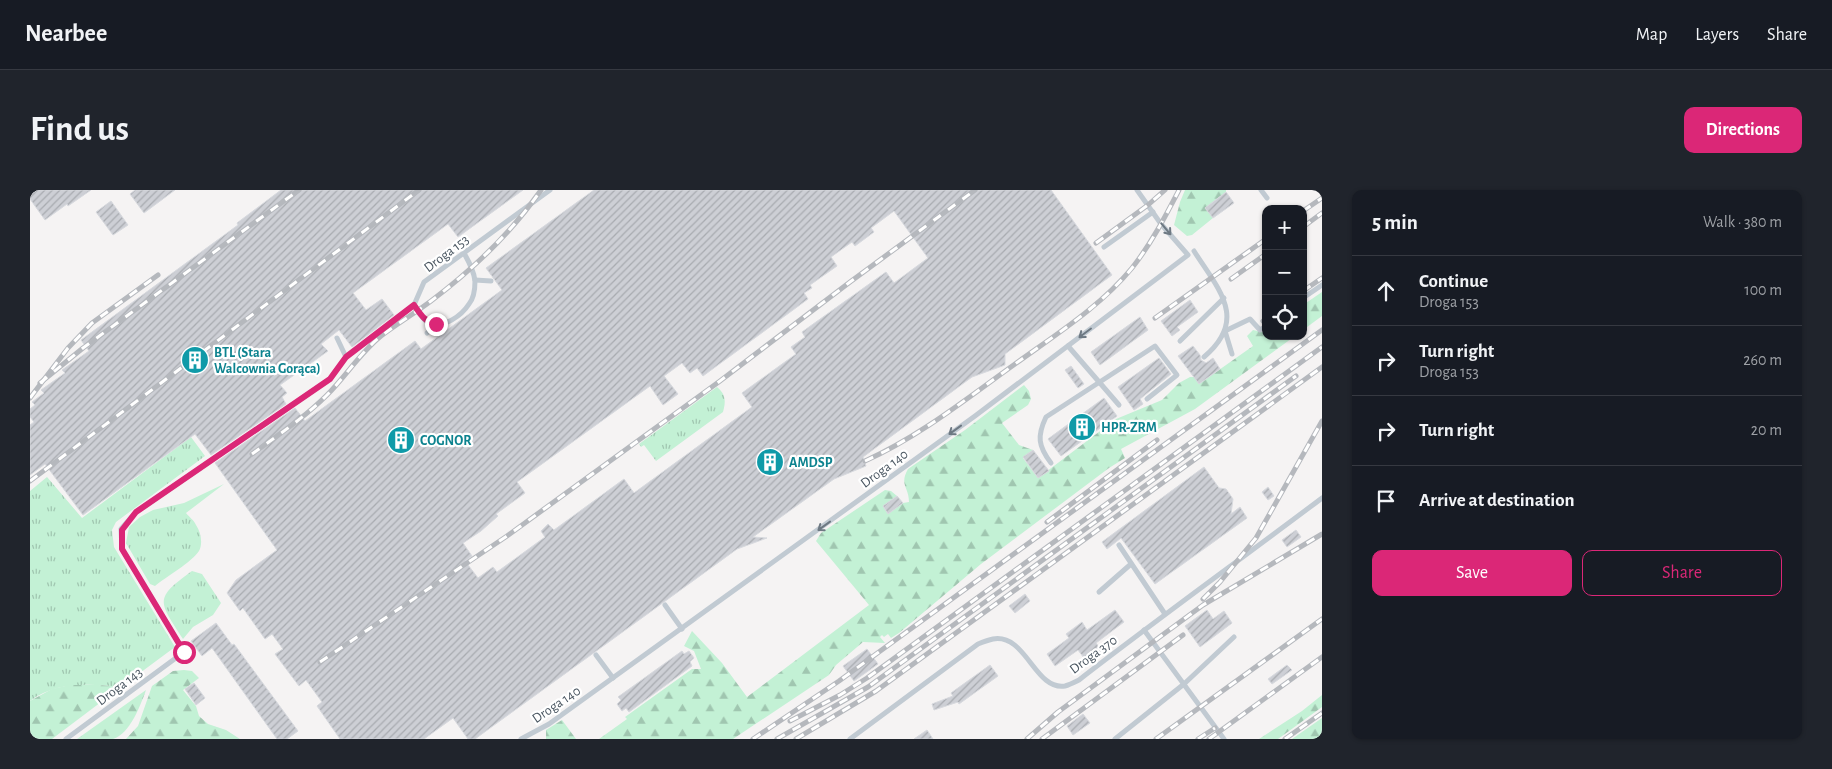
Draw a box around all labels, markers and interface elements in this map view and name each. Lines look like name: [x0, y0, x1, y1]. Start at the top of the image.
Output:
text: Nearbee: [25, 22, 107, 46]
text: Map: [1636, 26, 1667, 44]
text: Layers: [1695, 26, 1739, 44]
text: Share: [1767, 26, 1807, 44]
button: Directions: [1684, 107, 1802, 153]
text: Find us: [30, 112, 129, 147]
map controls: [1262, 205, 1307, 340]
button: +: [1262, 205, 1307, 250]
text: 5 min: [1372, 212, 1418, 233]
text: Walk · 380 m: [1703, 214, 1782, 230]
one-way arrow: [1161, 223, 1172, 236]
street label: Droga 153: [422, 232, 472, 275]
button: −: [1262, 250, 1307, 295]
text: Continue: [1419, 272, 1488, 291]
icon: ahead: [1372, 277, 1400, 305]
text: 100 m: [1744, 282, 1782, 298]
text: Droga 153: [1419, 294, 1479, 310]
button: locate: [1262, 295, 1307, 340]
route end: [425, 313, 448, 336]
one-way arrow: [1078, 328, 1092, 338]
text: Turn right: [1419, 342, 1494, 361]
building icon: BTL (Stara Walcownia Gorąca): [180, 345, 210, 375]
place label: BTL (Stara Walcownia Gorąca): [214, 346, 321, 376]
icon: right: [1372, 347, 1400, 375]
text: 260 m: [1743, 352, 1782, 368]
text: Droga 153: [1419, 364, 1479, 380]
building icon: HPR-ZRM: [1067, 412, 1097, 442]
icon: right: [1372, 417, 1400, 445]
place label: HPR-ZRM: [1101, 421, 1157, 435]
text: Turn right: [1419, 421, 1494, 440]
text: 20 m: [1751, 422, 1782, 438]
building icon: COGNOR: [386, 425, 416, 455]
one-way arrow: [949, 425, 962, 436]
place label: COGNOR: [420, 434, 471, 448]
building icon: AMDSP: [755, 447, 785, 477]
street label: Droga 140: [858, 447, 911, 491]
place label: AMDSP: [789, 456, 833, 470]
icon: arrive: [1372, 487, 1400, 515]
text: Arrive at destination: [1419, 491, 1575, 510]
one-way arrow: [817, 521, 831, 531]
button: Save: [1372, 550, 1572, 596]
button: Share: [1582, 550, 1782, 596]
street label: Droga 370: [1067, 633, 1120, 677]
route start: [173, 641, 196, 664]
street label: Droga 143: [94, 665, 145, 708]
street label: Droga 140: [530, 684, 583, 726]

